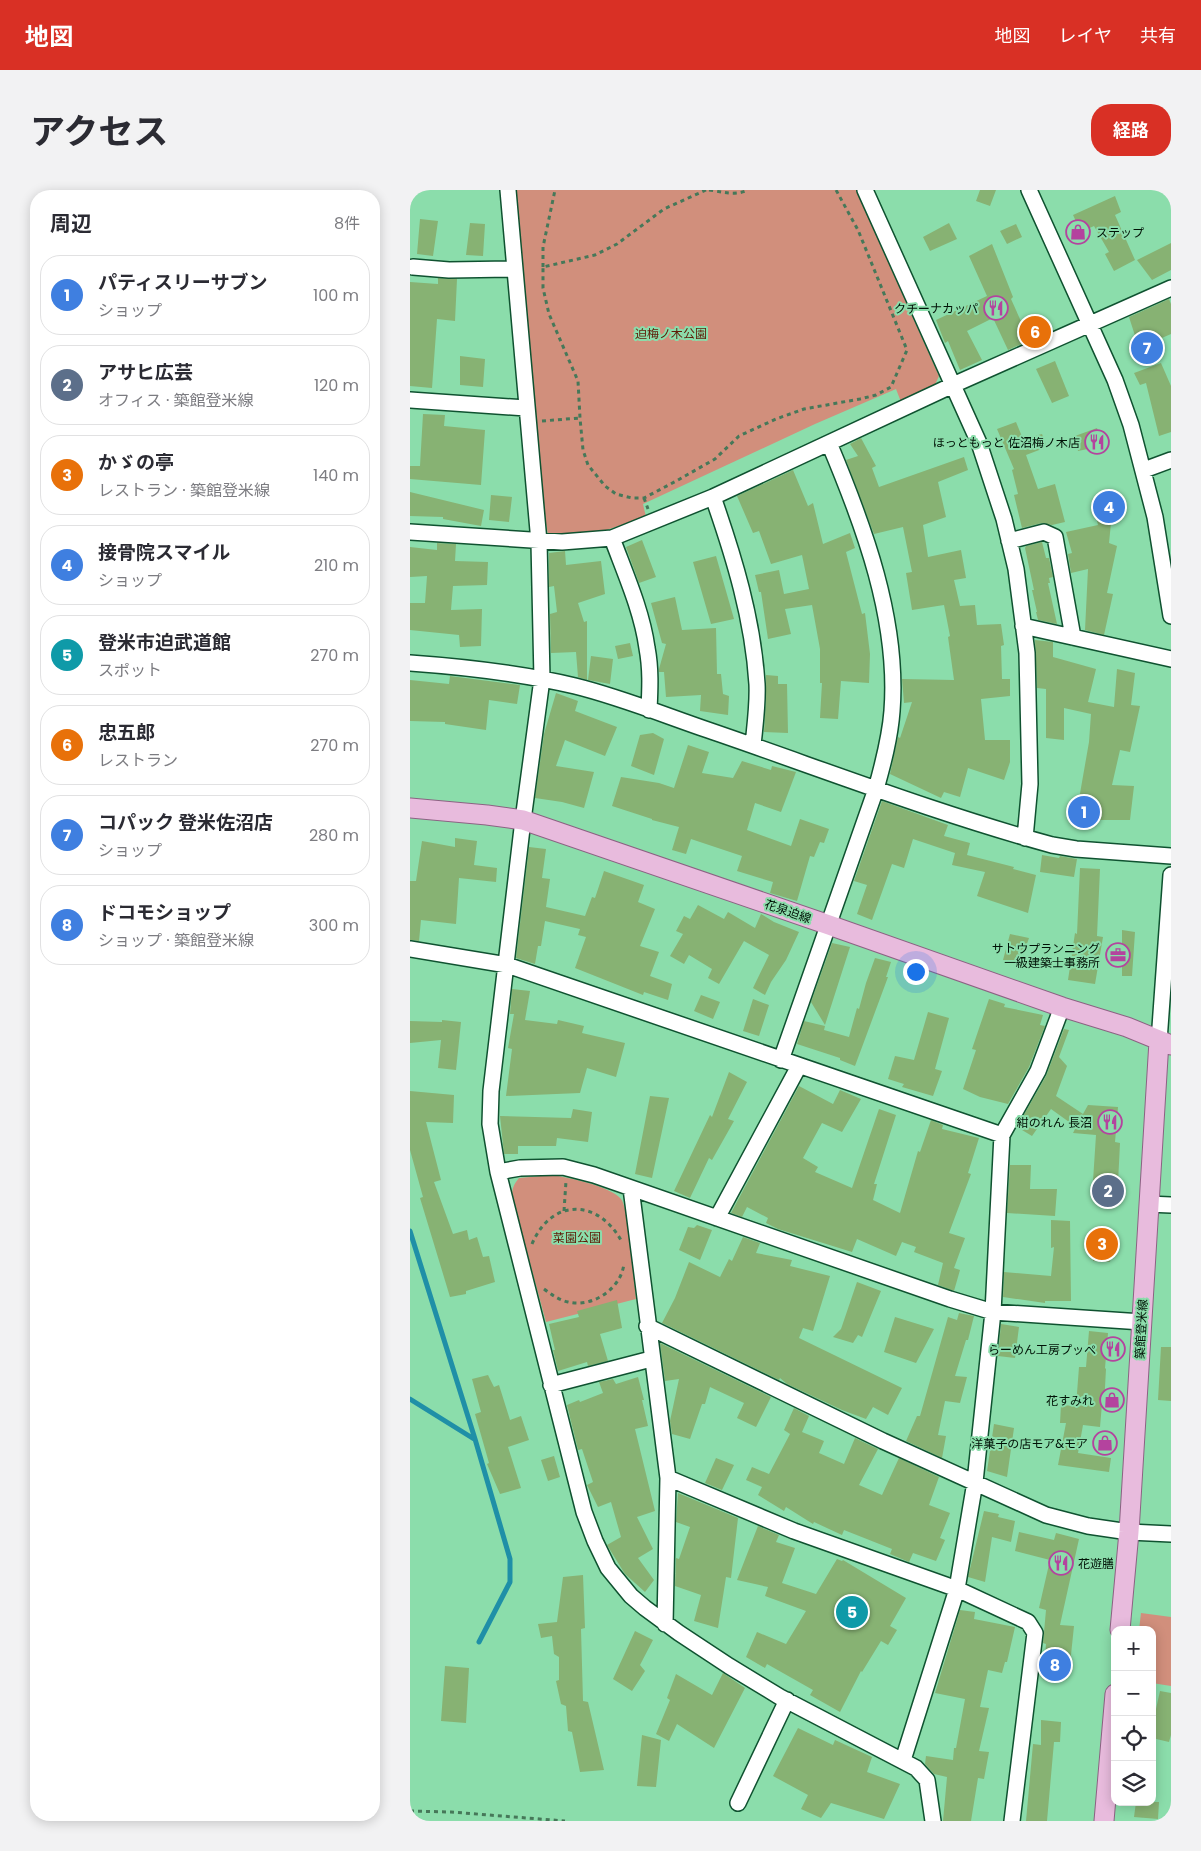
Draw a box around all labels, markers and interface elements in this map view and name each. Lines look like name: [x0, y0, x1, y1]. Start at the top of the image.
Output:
text: 地図: [25, 20, 73, 53]
text: 地図: [995, 23, 1031, 48]
text: レイヤ: [1059, 23, 1112, 48]
text: 共有: [1140, 23, 1176, 48]
button: 経路: [1091, 104, 1171, 156]
text: アクセス: [30, 107, 168, 156]
text: 周辺: [50, 209, 92, 238]
text: 8件: [334, 212, 360, 235]
shop icon: ステップ: [1065, 219, 1091, 245]
place label: ステップ: [1096, 224, 1144, 241]
text: パティスリーサブン: [98, 269, 267, 296]
text: 1: [64, 284, 70, 307]
text: 100 m: [313, 284, 359, 307]
restaurant icon: クチーナカッパ: [983, 295, 1009, 321]
text: ショップ: [98, 299, 162, 322]
place label: クチーナカッパ: [894, 300, 978, 317]
pin: 6: [1019, 313, 1051, 351]
park label: 迫梅ノ木公園: [635, 325, 707, 342]
pin: 7: [1131, 329, 1163, 367]
text: アサヒ広芸: [98, 359, 193, 386]
text: 2: [62, 374, 72, 397]
text: 120 m: [314, 374, 359, 397]
text: オフィス · 築館登米線: [98, 389, 254, 412]
restaurant icon: ほっともっと 佐沼梅ノ木店: [1084, 429, 1110, 455]
place label: ほっともっと 佐沼梅ノ木店: [933, 434, 1080, 451]
text: かゞの亭: [98, 449, 174, 476]
text: 3: [62, 464, 72, 487]
text: 140 m: [313, 464, 359, 487]
text: レストラン · 築館登米線: [98, 479, 270, 502]
pin: 4: [1093, 488, 1125, 526]
text: 接骨院スマイル: [98, 539, 230, 566]
text: 4: [62, 554, 72, 577]
text: 210 m: [314, 554, 359, 577]
text: ショップ: [98, 569, 162, 592]
text: 登米市迫武道館: [98, 629, 231, 656]
text: 5: [62, 644, 72, 667]
text: 270 m: [310, 644, 359, 667]
text: スポット: [98, 659, 162, 682]
text: 忠五郎: [98, 719, 155, 746]
text: 6: [62, 734, 72, 757]
text: 270 m: [310, 734, 359, 757]
text: レストラン: [98, 749, 178, 772]
pin: 1: [1068, 793, 1100, 831]
text: コパック 登米佐沼店: [98, 809, 273, 836]
text: 7: [63, 824, 71, 847]
text: 280 m: [309, 824, 359, 847]
text: ショップ: [98, 839, 162, 862]
street label: 花泉迫線: [763, 895, 813, 927]
text: ドコモショップ: [98, 899, 231, 926]
text: 8: [62, 914, 72, 937]
text: 300 m: [309, 914, 359, 937]
text: ショップ · 築館登米線: [98, 929, 254, 952]
place label: サトウプランニング 一級建築士事務所: [992, 940, 1100, 971]
office icon: サトウプランニング 一級建築士事務所: [1105, 942, 1131, 968]
your location: [903, 959, 929, 985]
restaurant icon: 紺のれん 長沼: [1097, 1109, 1123, 1135]
place label: 紺のれん 長沼: [1017, 1114, 1092, 1131]
pin: 2: [1092, 1172, 1124, 1210]
pin: 3: [1086, 1225, 1118, 1263]
park label: 菜園公園: [553, 1229, 601, 1246]
street label: 築館登米線: [1131, 1299, 1151, 1359]
restaurant icon: らーめん工房プッぺ: [1100, 1336, 1126, 1362]
place label: らーめん工房プッぺ: [988, 1341, 1096, 1358]
shop icon: 花すみれ: [1099, 1387, 1125, 1413]
place label: 花すみれ: [1046, 1392, 1094, 1409]
shop icon: 洋菓子の店モア&モア: [1092, 1430, 1118, 1456]
place label: 洋菓子の店モア&モア: [971, 1435, 1088, 1452]
restaurant icon: 花遊膳: [1048, 1550, 1074, 1576]
place label: 花遊膳: [1078, 1555, 1114, 1572]
pin: 5: [836, 1593, 868, 1631]
map controls: [1111, 1626, 1156, 1806]
button: +: [1111, 1626, 1156, 1671]
pin: 8: [1039, 1646, 1071, 1684]
button: −: [1111, 1671, 1156, 1716]
button: locate: [1111, 1716, 1156, 1761]
button: layers: [1111, 1761, 1156, 1806]

